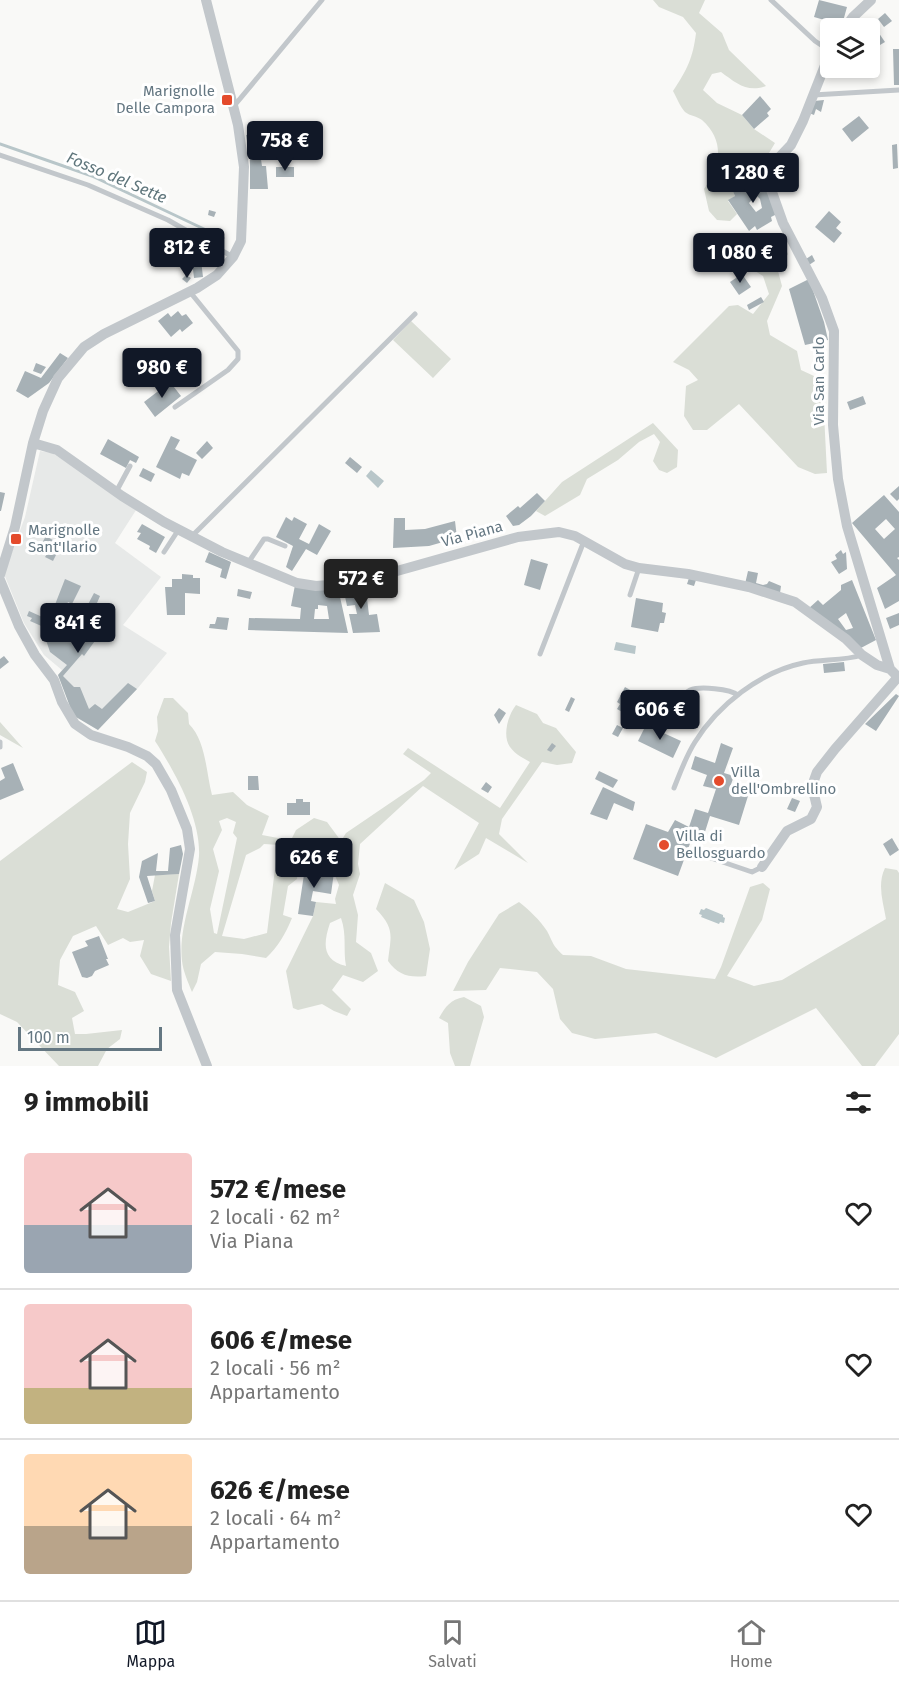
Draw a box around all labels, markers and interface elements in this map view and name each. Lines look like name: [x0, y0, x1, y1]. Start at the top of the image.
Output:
map controls: [820, 18, 880, 78]
button: layers: [820, 18, 880, 78]
place label: Marignolle Delle Campora: [116, 82, 215, 117]
marker: Marignolle Delle Campora: [220, 93, 234, 107]
pin: 758 €: [243, 121, 327, 172]
text: 758 €: [261, 128, 309, 152]
water label: Fosso del Sette: [64, 148, 170, 207]
pin: 1 280 €: [698, 153, 808, 204]
text: 1 280 €: [721, 160, 785, 184]
pin: 812 €: [145, 228, 229, 279]
pin: 1 080 €: [685, 233, 795, 284]
text: 812 €: [163, 235, 211, 259]
text: 1 080 €: [707, 240, 773, 264]
street label: Via San Carlo: [810, 336, 828, 426]
pin: 980 €: [120, 348, 204, 399]
text: 980 €: [136, 355, 188, 379]
street label: Via Piana: [439, 517, 505, 551]
place label: Marignolle Sant'Ilario: [28, 521, 100, 556]
marker: Marignolle Sant'Ilario: [9, 532, 23, 546]
pin: 572 €: [319, 559, 403, 610]
text: 572 €: [338, 566, 384, 590]
pin: 841 €: [36, 603, 120, 654]
text: 841 €: [54, 610, 102, 634]
pin: 606 €: [618, 690, 702, 741]
text: 606 €: [635, 697, 685, 721]
place label: Villa dell'Ombrellino: [731, 763, 836, 798]
marker: Villa dell'Ombrellino: [712, 774, 726, 788]
place label: Villa di Bellosguardo: [676, 827, 765, 862]
pin: 626 €: [272, 838, 356, 889]
marker: Villa di Bellosguardo: [657, 838, 671, 852]
text: 626 €: [289, 845, 339, 869]
scale bar: [18, 1024, 162, 1052]
text: 100 m: [27, 1028, 70, 1047]
icon: filters: [842, 1086, 875, 1119]
text: 9 immobili: [24, 1087, 149, 1118]
text: 572 €/mese: [210, 1174, 346, 1205]
icon: home: [72, 1177, 144, 1249]
icon: heart: [842, 1197, 875, 1230]
text: 2 locali · 62 m²: [210, 1205, 340, 1229]
text: Via Piana: [210, 1229, 294, 1253]
text: 606 €/mese: [210, 1325, 352, 1356]
icon: home: [72, 1328, 144, 1400]
icon: heart: [842, 1348, 875, 1381]
text: 2 locali · 56 m²: [210, 1356, 341, 1380]
text: Appartamento: [210, 1380, 340, 1404]
text: 626 €/mese: [210, 1475, 350, 1506]
icon: home: [72, 1478, 144, 1550]
icon: heart: [842, 1498, 875, 1531]
text: 2 locali · 64 m²: [210, 1506, 341, 1530]
text: Appartamento: [210, 1530, 340, 1554]
tab: Mappa: [127, 1616, 175, 1671]
tab: Salvati: [428, 1616, 477, 1671]
tab: Home: [730, 1616, 772, 1671]

